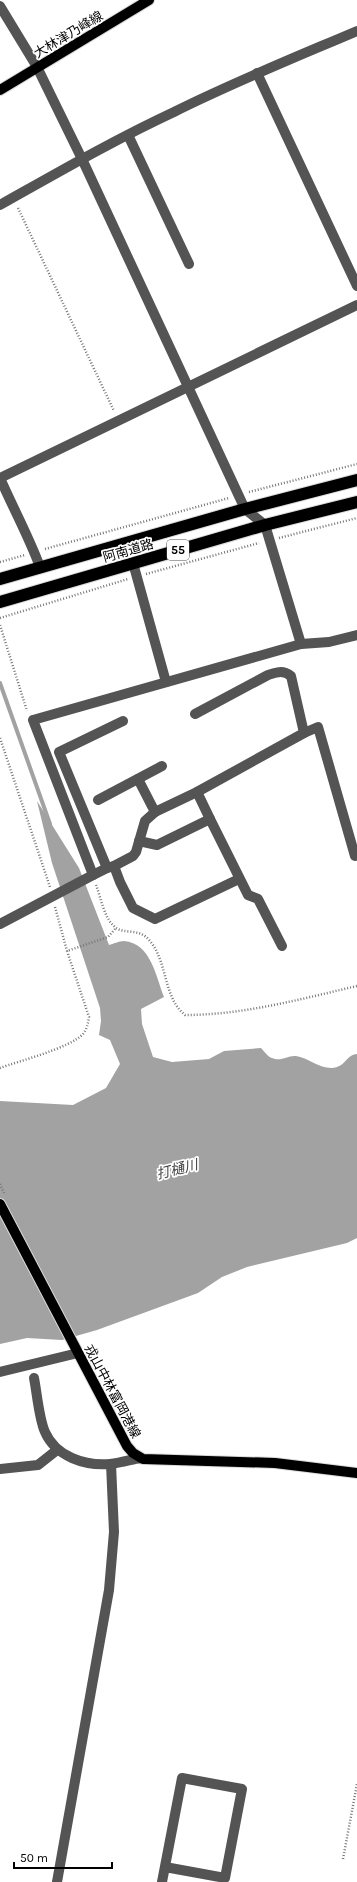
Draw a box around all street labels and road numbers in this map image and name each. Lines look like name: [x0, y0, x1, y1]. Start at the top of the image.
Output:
street label: 大林津乃峰線: [31, 8, 106, 61]
street label: 阿南道路: [101, 536, 155, 565]
road number: 55: [167, 540, 189, 560]
street label: 戎山中林富岡港線: [82, 1342, 144, 1441]

